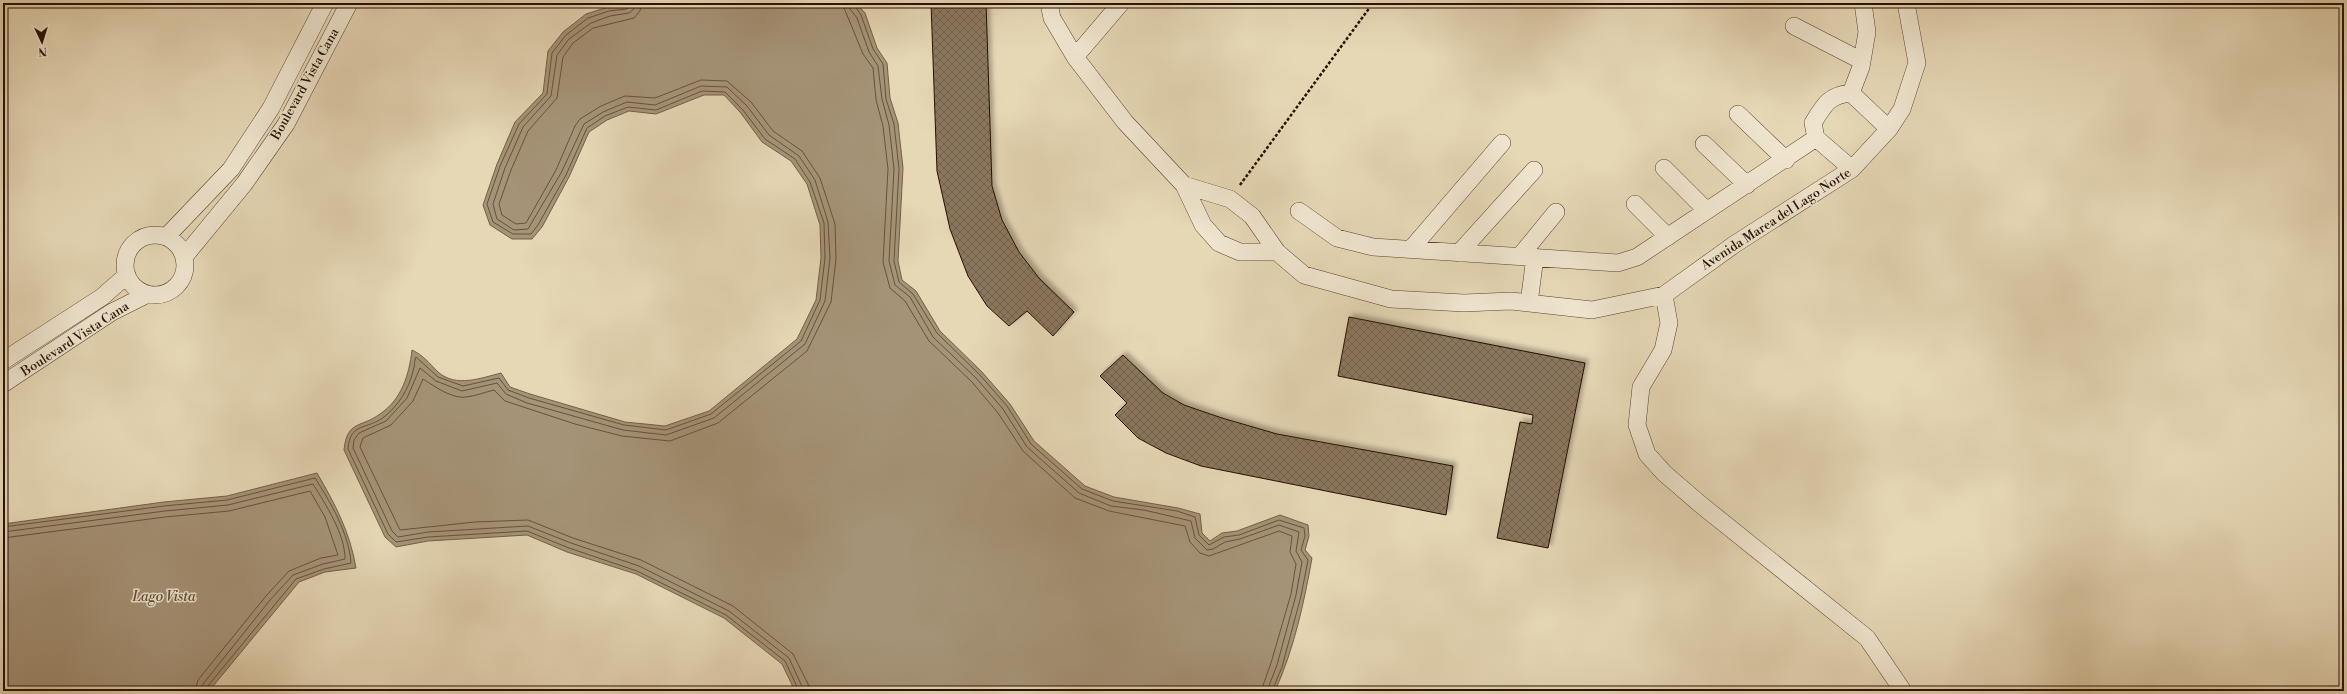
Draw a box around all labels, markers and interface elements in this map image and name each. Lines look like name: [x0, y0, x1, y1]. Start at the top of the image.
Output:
north arrow: [22, 22, 62, 62]
street label: Boulevard Vista Cana: [267, 25, 343, 144]
text: N: [38, 44, 47, 58]
street label: Avenida Marea del Lago Norte: [1697, 164, 1854, 274]
street label: Boulevard Vista Cana: [17, 298, 132, 380]
water label: Lago Vista: [131, 588, 196, 606]

